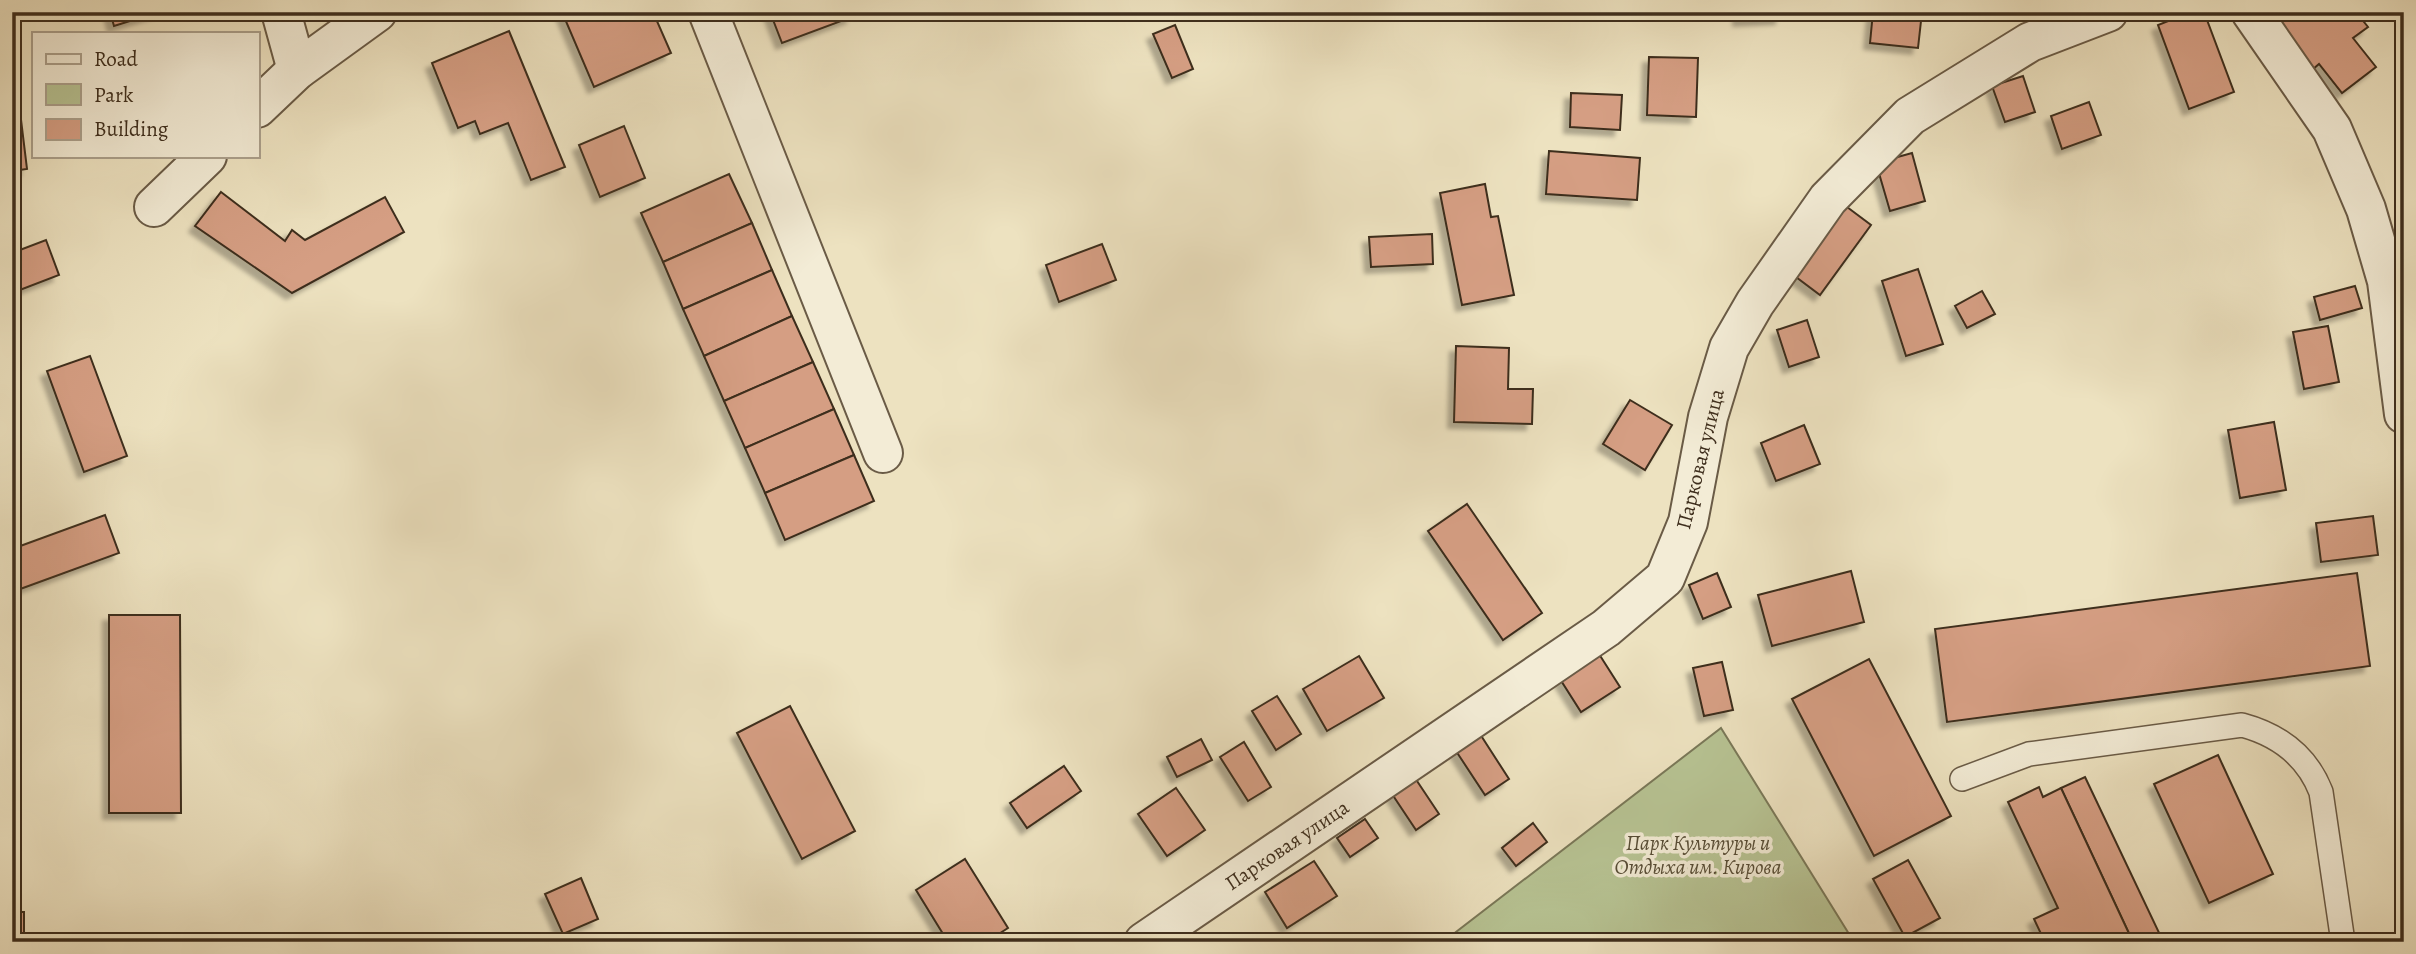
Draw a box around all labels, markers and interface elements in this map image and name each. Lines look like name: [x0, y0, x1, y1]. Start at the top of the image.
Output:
legend: [32, 32, 259, 158]
text: Road: [94, 45, 138, 73]
text: Park: [94, 81, 134, 109]
text: Building: [94, 115, 169, 143]
street label: Парковая улица: [1669, 386, 1731, 532]
street label: Парковая улица: [1220, 793, 1355, 897]
park label: Парк Культуры и Отдыха им. Кирова: [1614, 829, 1782, 881]

